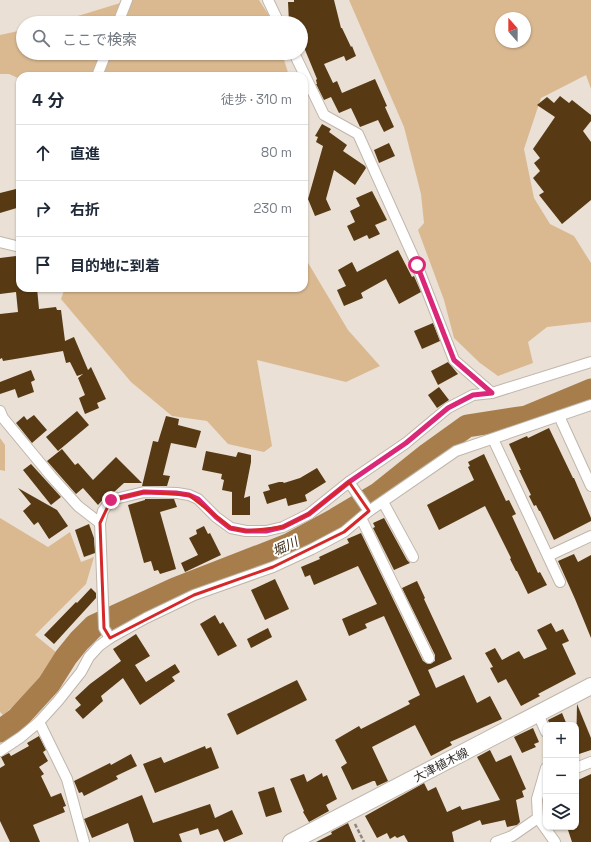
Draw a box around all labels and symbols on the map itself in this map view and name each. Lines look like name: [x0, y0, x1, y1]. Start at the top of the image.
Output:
north arrow: [495, 12, 531, 48]
route start: [408, 256, 426, 274]
route end: [102, 491, 120, 509]
water label: 堀川: [270, 532, 302, 560]
street label: 大津植木線: [411, 744, 471, 786]

